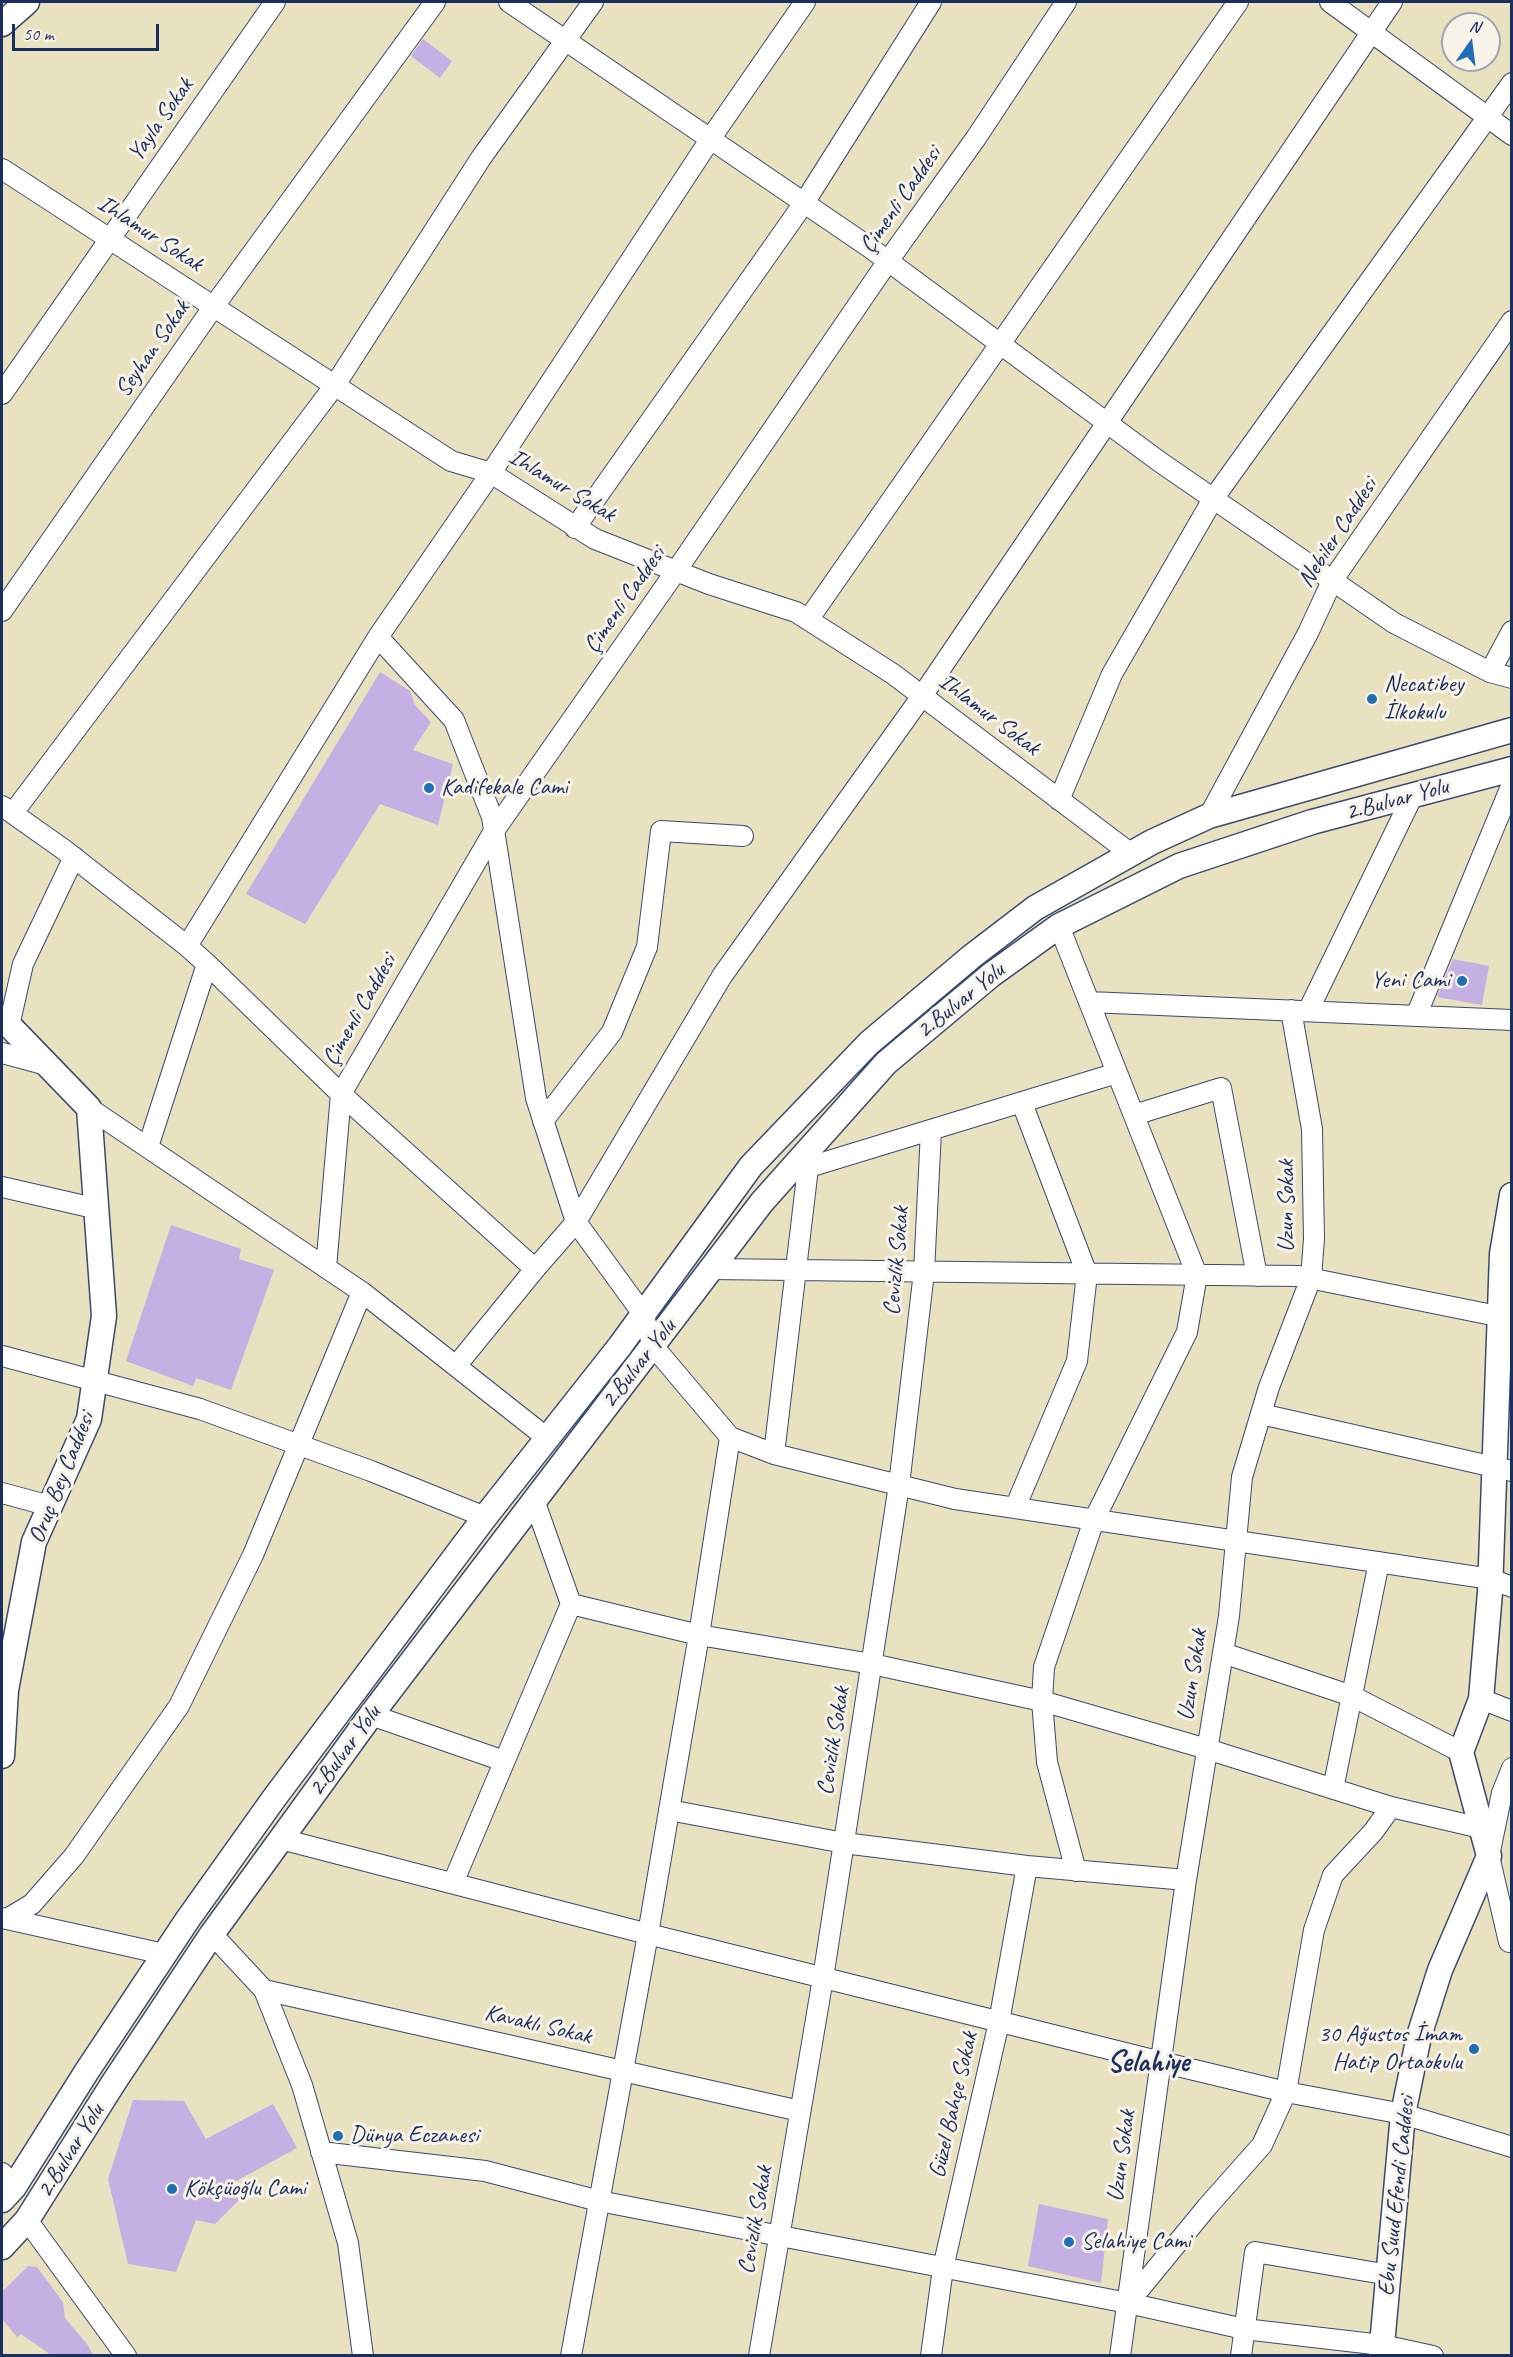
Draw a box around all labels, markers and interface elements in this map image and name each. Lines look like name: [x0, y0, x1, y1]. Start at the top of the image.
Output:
scale bar: [15, 12, 162, 50]
north arrow: [1441, 12, 1501, 72]
text: N: [1468, 16, 1482, 37]
text: 50 m: [23, 23, 54, 45]
street label: Yayla Sokak: [122, 73, 200, 167]
street label: Çimenli Caddesi: [854, 141, 948, 259]
street label: Ihlamur Sokak: [92, 189, 208, 279]
street label: Seyhan Sokak: [109, 295, 197, 403]
street label: Ihlamur Sokak: [503, 443, 621, 529]
street label: Nebiler Caddesi: [1292, 473, 1384, 593]
street label: Çimenli Caddesi: [578, 541, 672, 659]
street label: Ihlamur Sokak: [932, 667, 1046, 763]
place label: Necatibey İlkokulu: [1384, 671, 1463, 727]
marker: Necatibey İlkokulu: [1365, 692, 1379, 706]
street label: 2.Bulvar Yolu: [1342, 772, 1452, 828]
place label: Kadifekale Cami: [441, 774, 568, 802]
marker: Kadifekale Cami: [422, 781, 436, 795]
street label: Çimenli Caddesi: [317, 949, 403, 1071]
street label: 2.Bulvar Yolu: [911, 957, 1011, 1045]
place label: Yeni Cami: [1371, 967, 1450, 995]
marker: Yeni Cami: [1455, 974, 1469, 988]
street label: Uzun Sokak: [1273, 1160, 1301, 1252]
street label: Cevizlik Sokak: [878, 1205, 916, 1317]
street label: 2.Bulvar Yolu: [595, 1314, 683, 1414]
street label: Oruç Bey Caddesi: [23, 1408, 101, 1548]
street label: Uzun Sokak: [1172, 1627, 1214, 1723]
street label: Cevizlik Sokak: [811, 1685, 857, 1797]
street label: 2.Bulvar Yolu: [302, 1700, 388, 1802]
street label: Kavaklı Sokak: [482, 1999, 594, 2051]
place label: 30 Ağustos İmam Hatip Ortaokulu: [1318, 2021, 1462, 2077]
street label: Güzel Bahçe Sokak: [923, 2029, 985, 2181]
marker: 30 Ağustos İmam Hatip Ortaokulu: [1467, 2042, 1481, 2056]
district label: Selahiye: [1107, 2045, 1189, 2081]
street label: Ebu Suud Efendi Caddesi: [1372, 2095, 1422, 2297]
street label: 2.Bulvar Yolu: [31, 2099, 111, 2203]
street label: Uzun Sokak: [1101, 2108, 1143, 2204]
place label: Dünya Eczanesi: [350, 2122, 479, 2150]
marker: Dünya Eczanesi: [331, 2129, 345, 2143]
street label: Cevizlik Sokak: [732, 2164, 780, 2276]
place label: Kökçüoğlu Cami: [184, 2175, 306, 2203]
marker: Kökçüoğlu Cami: [165, 2182, 179, 2196]
place label: Selahiye Cami: [1081, 2228, 1191, 2256]
marker: Selahiye Cami: [1062, 2235, 1076, 2249]

